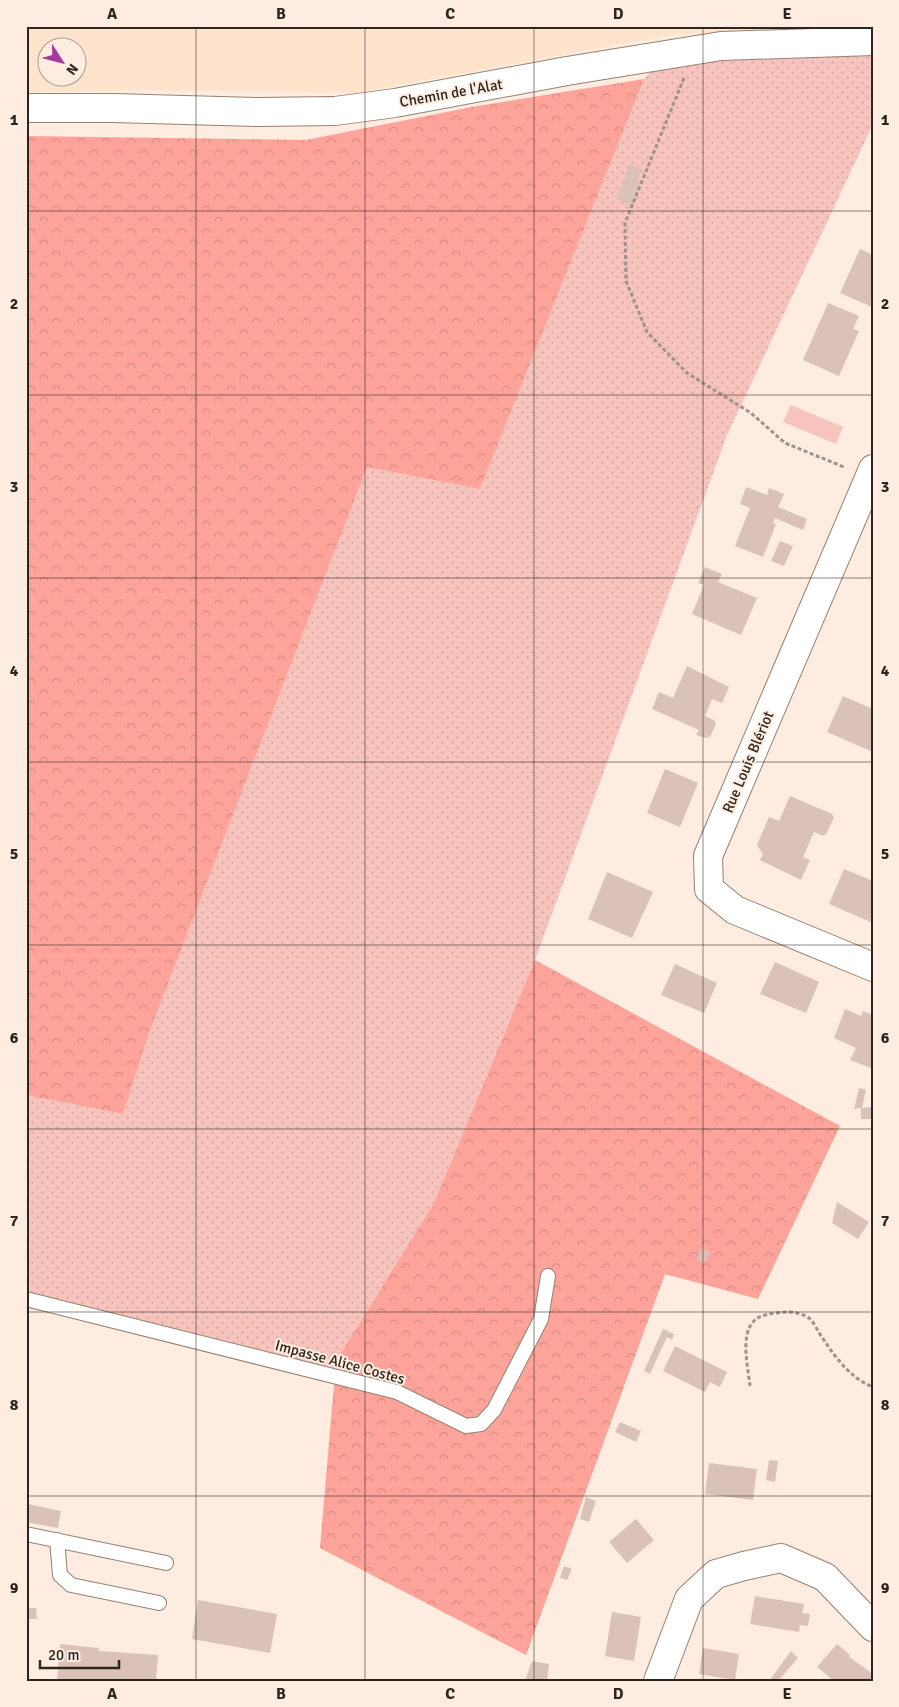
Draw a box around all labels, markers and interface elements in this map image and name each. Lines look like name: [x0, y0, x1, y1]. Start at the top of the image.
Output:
text: A: [107, 4, 118, 24]
text: B: [276, 4, 286, 24]
text: C: [445, 4, 455, 24]
text: D: [613, 4, 624, 24]
text: E: [782, 4, 792, 24]
north arrow: [38, 38, 88, 88]
text: N: [62, 60, 82, 78]
street label: Chemin de l'Alat: [398, 75, 504, 111]
text: 1: [10, 110, 19, 130]
text: 1: [881, 110, 890, 130]
text: 2: [10, 294, 18, 314]
text: 2: [881, 294, 889, 314]
text: 3: [10, 477, 18, 497]
text: 3: [881, 477, 889, 497]
text: 4: [10, 661, 19, 681]
text: 4: [881, 661, 890, 681]
street label: Rue Louis Blériot: [719, 709, 777, 815]
text: 5: [10, 844, 18, 864]
text: 5: [881, 844, 889, 864]
text: 6: [10, 1028, 19, 1048]
text: 6: [881, 1028, 890, 1048]
text: 7: [10, 1211, 19, 1231]
text: 7: [881, 1211, 890, 1231]
street label: Impasse Alice Costes: [273, 1336, 407, 1388]
text: 8: [10, 1395, 19, 1415]
text: 8: [881, 1395, 890, 1415]
text: 9: [10, 1578, 19, 1598]
text: 9: [881, 1578, 890, 1598]
scale bar: [40, 1637, 119, 1669]
text: 20 m: [48, 1646, 79, 1664]
text: A: [107, 1684, 118, 1704]
text: B: [276, 1684, 286, 1704]
text: C: [445, 1684, 455, 1704]
text: D: [613, 1684, 624, 1704]
text: E: [782, 1684, 792, 1704]

